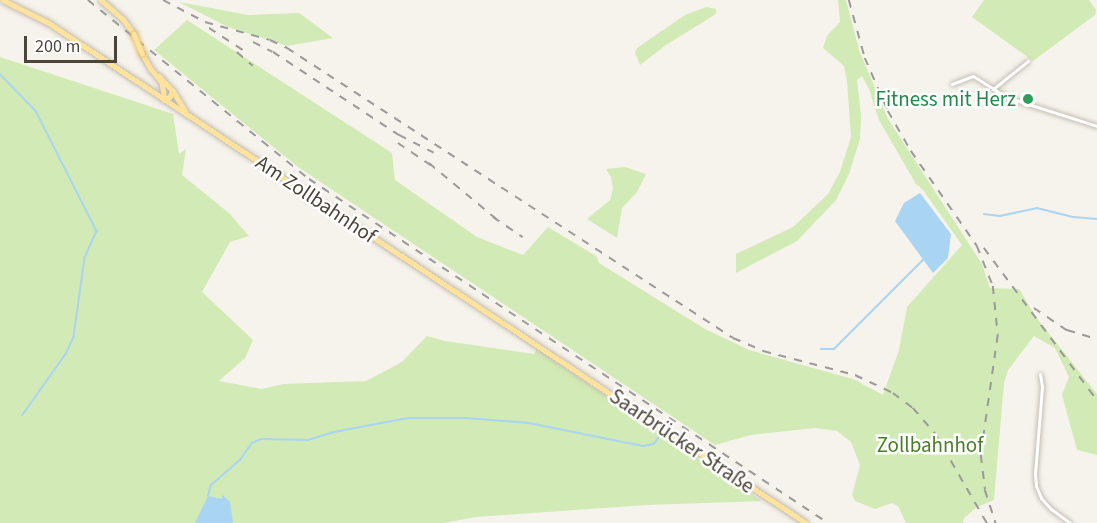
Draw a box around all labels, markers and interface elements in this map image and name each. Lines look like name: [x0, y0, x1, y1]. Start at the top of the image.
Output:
scale bar: [27, 24, 120, 62]
text: 200 m: [35, 34, 80, 59]
place label: Fitness mit Herz: [876, 86, 1016, 112]
marker: Fitness mit Herz: [1021, 92, 1035, 106]
street label: Am Zollbahnhof: [251, 149, 381, 249]
street label: Saarbrücker Straße: [605, 383, 759, 499]
park label: Zollbahnhof: [877, 432, 983, 458]

